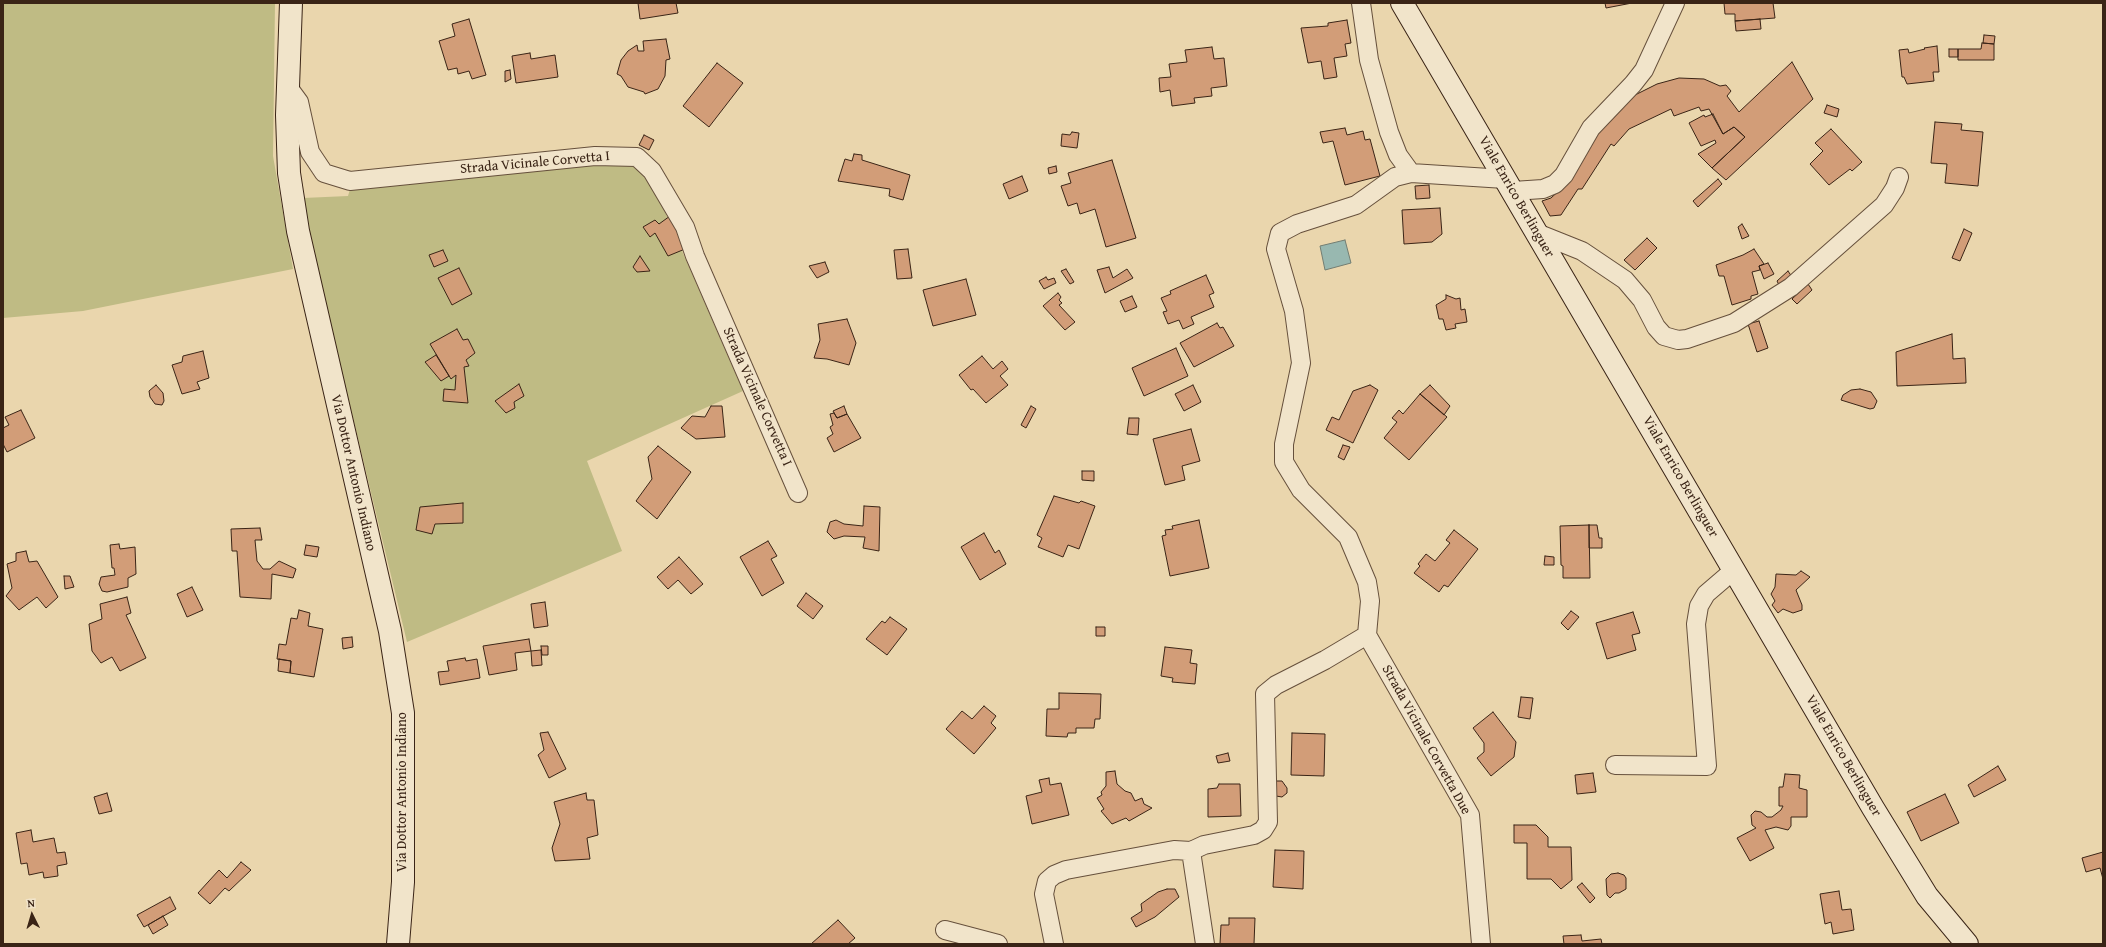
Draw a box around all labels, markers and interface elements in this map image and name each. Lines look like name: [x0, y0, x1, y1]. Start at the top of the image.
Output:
street label: Viale Enrico Berlinguer: [1474, 133, 1558, 261]
street label: Strada Vicinale Corvetta I: [459, 148, 611, 178]
street label: Strada Vicinale Corvetta I: [719, 325, 795, 469]
street label: Via Dottor Antonio Indiano: [327, 393, 379, 553]
street label: Viale Enrico Berlinguer: [1638, 413, 1722, 541]
street label: Strada Vicinale Corvetta Due: [1378, 662, 1474, 818]
street label: Viale Enrico Berlinguer: [1801, 692, 1885, 820]
street label: Via Dottor Antonio Indiano: [394, 712, 410, 872]
north arrow: [12, 895, 52, 935]
text: N: [27, 895, 35, 911]

